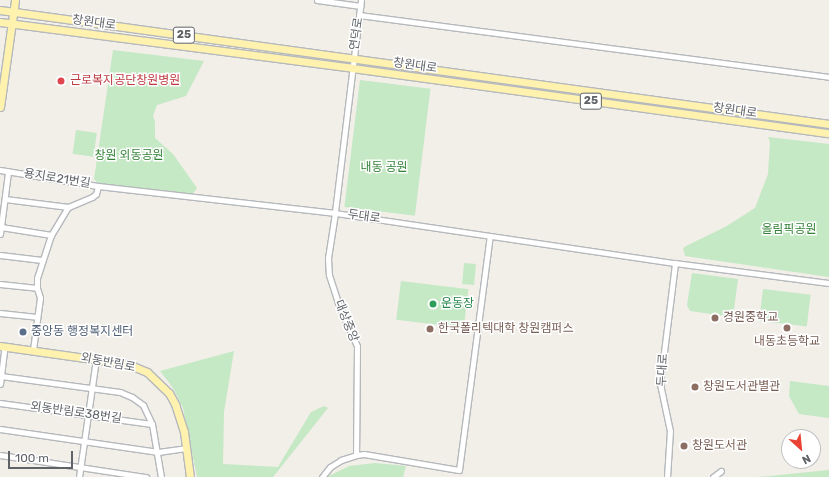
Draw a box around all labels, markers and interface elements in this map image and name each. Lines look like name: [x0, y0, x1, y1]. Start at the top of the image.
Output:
street label: 창원대로: [71, 13, 117, 33]
street label: 연덕로: [348, 17, 366, 51]
road number: 25: [172, 26, 196, 44]
street label: 창원대로: [392, 56, 438, 76]
place label: 근로복지공단창원병원: [70, 74, 180, 88]
marker: 근로복지공단창원병원: [55, 75, 67, 87]
road number: 25: [579, 92, 603, 110]
street label: 창원대로: [712, 101, 758, 121]
park label: 창원 외동공원: [94, 149, 164, 163]
park label: 내동 공원: [360, 161, 408, 175]
street label: 용지로21번길: [23, 167, 91, 191]
street label: 두대로: [347, 208, 381, 226]
park label: 올림픽공원: [761, 223, 817, 237]
place label: 운동장: [441, 297, 474, 311]
street label: 대상중앙: [331, 298, 361, 344]
marker: 운동장: [428, 299, 438, 309]
place label: 경원중학교: [723, 311, 778, 325]
marker: 경원중학교: [710, 313, 720, 323]
place label: 한국폴리텍대학 창원캠퍼스: [438, 322, 573, 336]
marker: 내동초등학교: [782, 323, 792, 333]
marker: 한국폴리텍대학 창원캠퍼스: [425, 324, 435, 334]
place label: 중앙동 행정복지센터: [31, 325, 133, 339]
marker: 중앙동 행정복지센터: [18, 327, 28, 337]
place label: 내동초등학교: [754, 335, 820, 349]
street label: 외동반림로: [80, 351, 136, 375]
street label: 두대로: [655, 353, 671, 387]
place label: 창원도서관별관: [703, 380, 780, 394]
marker: 창원도서관별관: [690, 382, 700, 392]
street label: 외동반림로38번길: [29, 399, 123, 427]
north arrow: [781, 429, 821, 469]
place label: 창원도서관: [692, 439, 747, 453]
marker: 창원도서관: [679, 441, 689, 451]
scale bar: [10, 443, 75, 469]
text: 100 m: [15, 451, 49, 465]
text: N: [800, 452, 813, 467]

